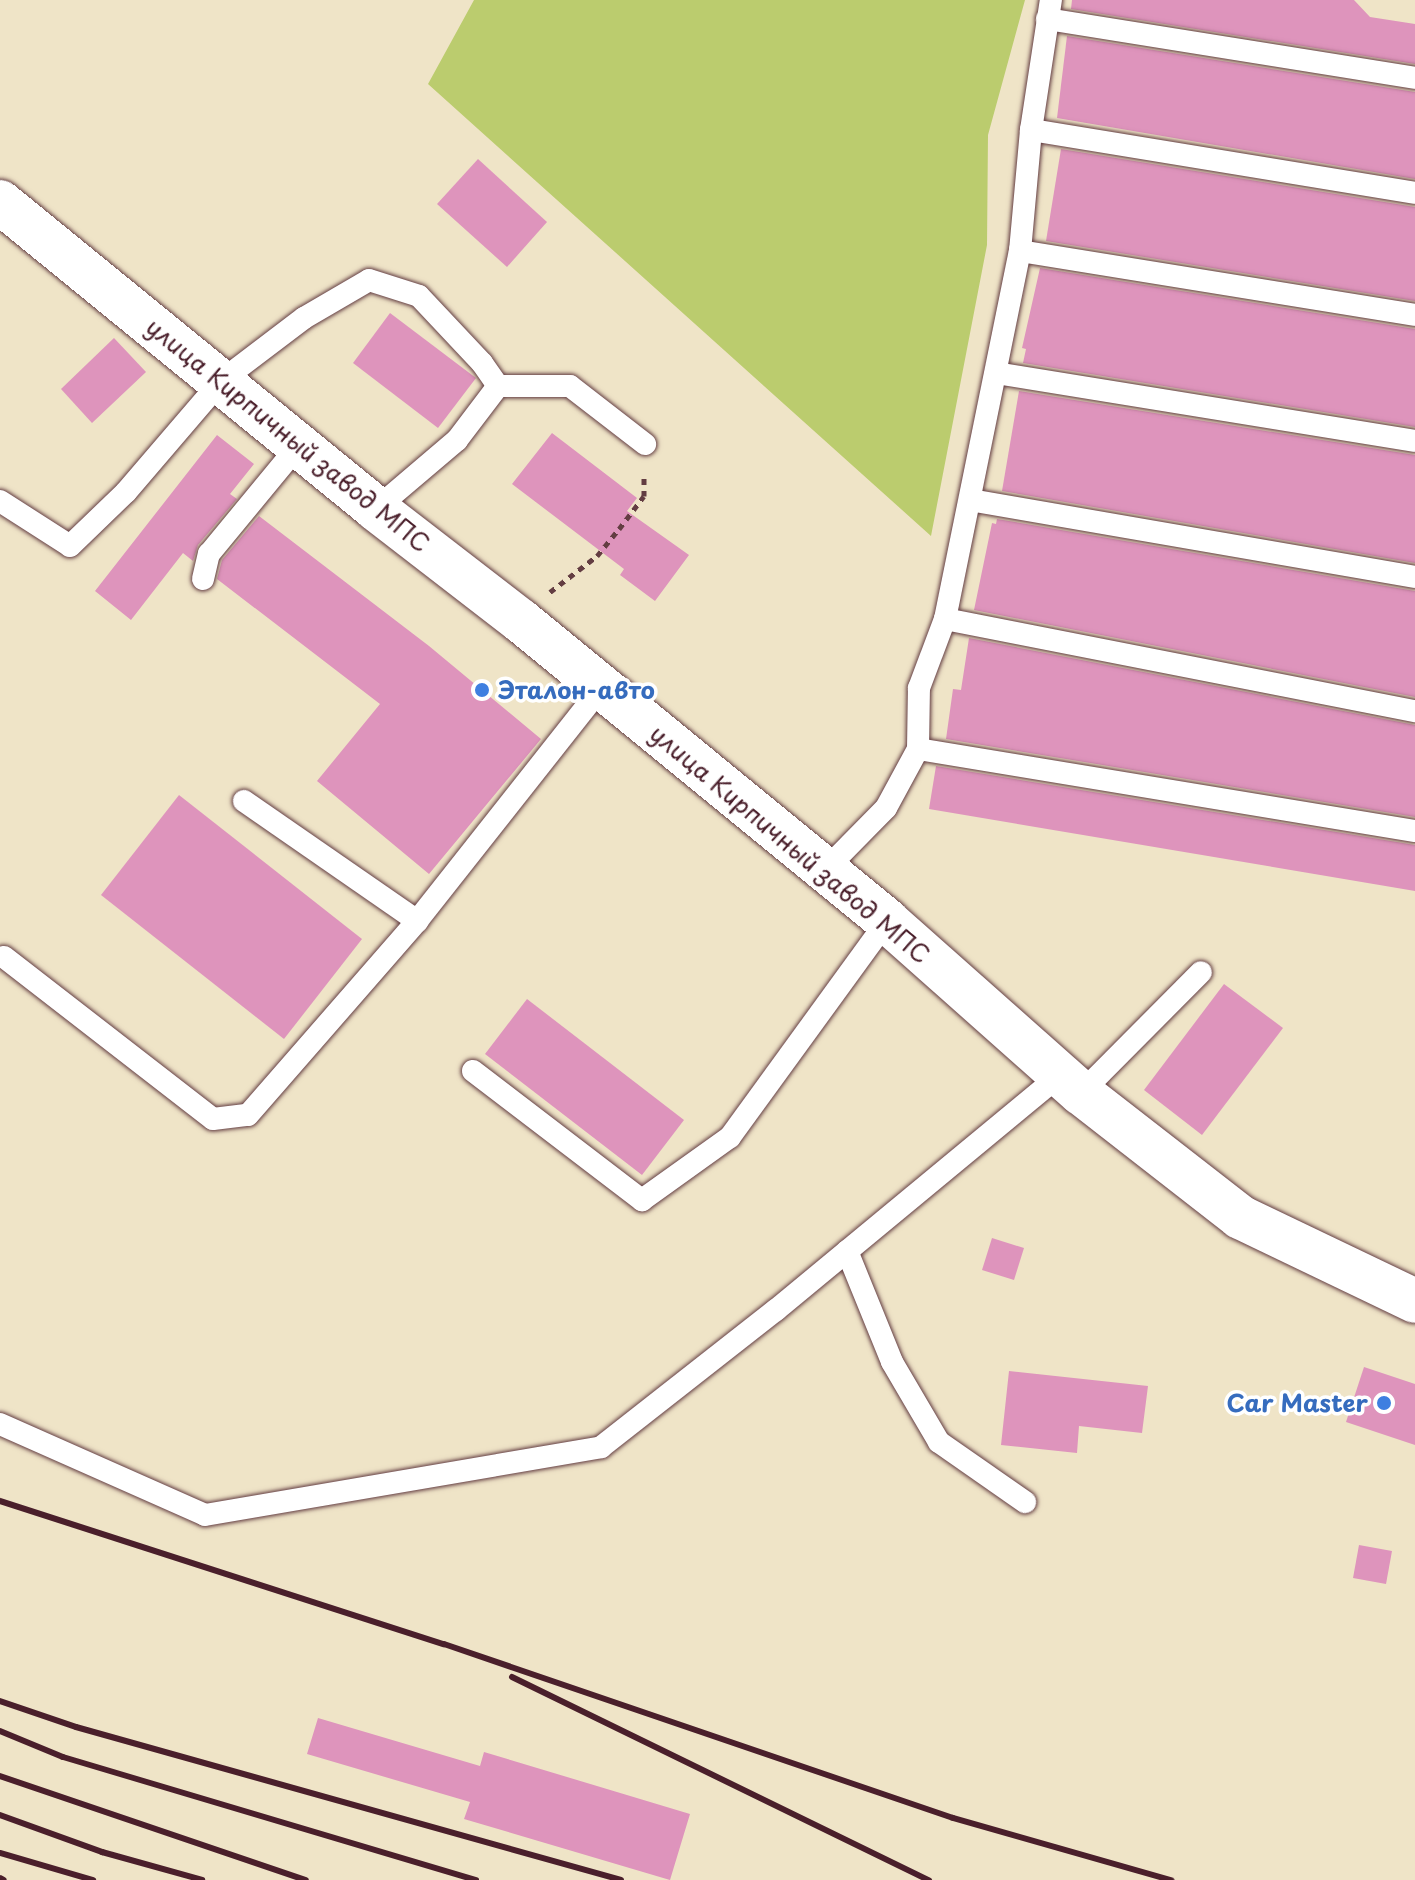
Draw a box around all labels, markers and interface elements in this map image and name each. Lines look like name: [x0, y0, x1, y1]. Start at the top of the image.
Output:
street label: улица Кирпичный завод МПС: [140, 311, 436, 559]
place label: Эталон-авто: [498, 676, 655, 704]
marker: Эталон-авто: [473, 681, 491, 699]
street label: улица Кирпичный завод МПС: [644, 718, 936, 970]
place label: Car Master: [1227, 1389, 1368, 1417]
marker: Car Master: [1375, 1394, 1393, 1412]

